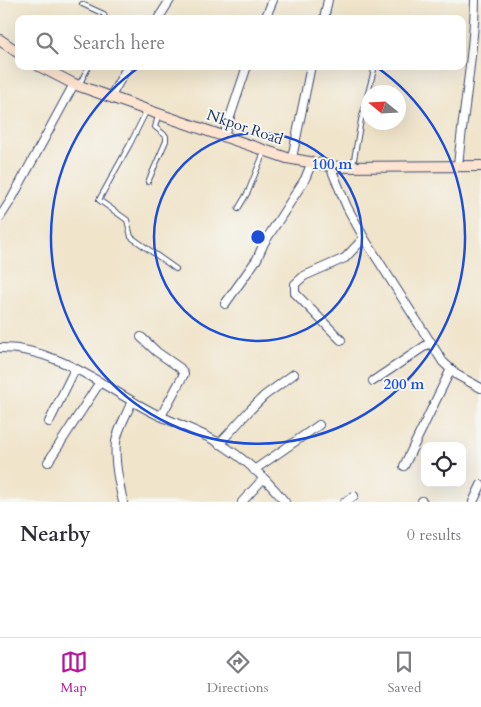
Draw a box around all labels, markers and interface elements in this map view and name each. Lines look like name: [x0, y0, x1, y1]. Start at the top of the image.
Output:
search box: [15, 15, 466, 70]
icon: search: [33, 29, 61, 57]
text: Search here: [73, 30, 165, 56]
north arrow: [361, 85, 406, 130]
street label: Nkpor Road: [204, 105, 286, 149]
text: 100 m: [312, 154, 353, 174]
centre of rings: [249, 228, 267, 246]
text: 200 m: [384, 374, 425, 394]
map controls: [421, 442, 466, 487]
button: locate: [421, 442, 466, 487]
text: Nearby: [20, 520, 91, 549]
text: 0 results: [407, 524, 461, 546]
tab: Map: [60, 648, 88, 697]
tab: Directions: [207, 648, 268, 697]
tab: Saved: [387, 648, 421, 697]

